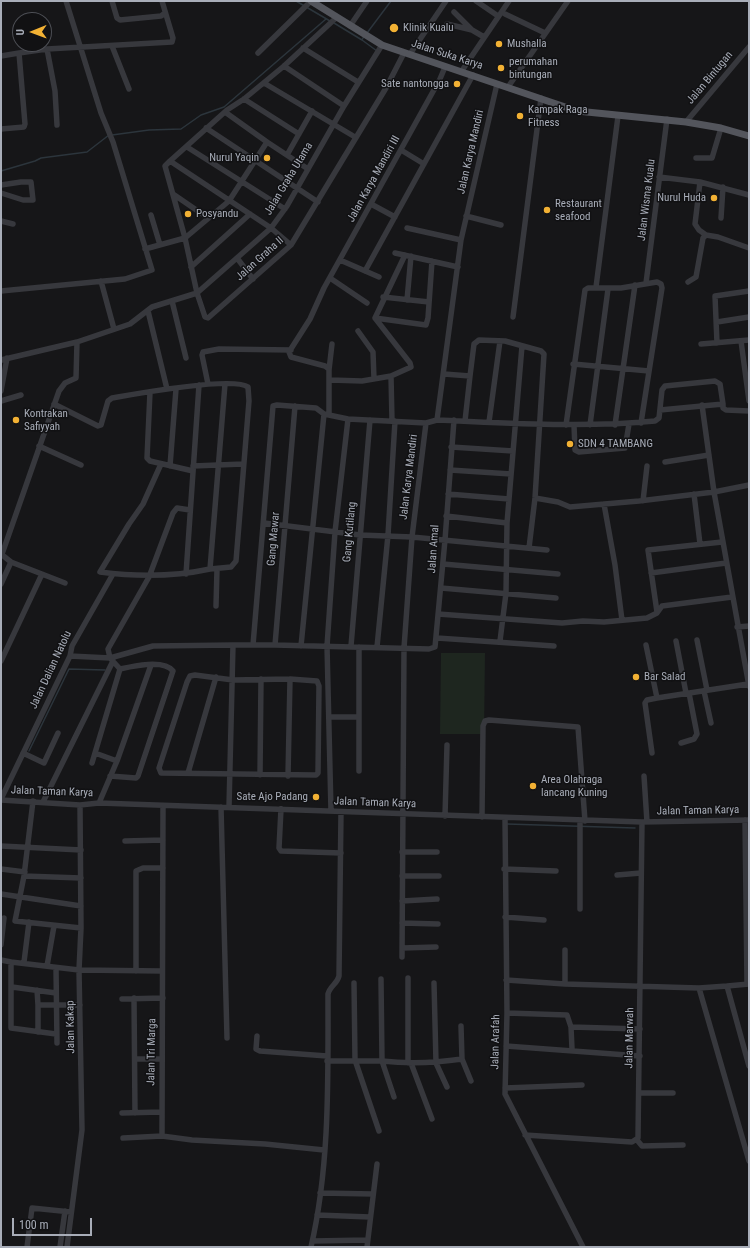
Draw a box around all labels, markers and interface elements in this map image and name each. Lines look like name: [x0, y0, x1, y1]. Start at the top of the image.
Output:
north arrow: [12, 12, 52, 52]
place label: Klinik Kualu: [403, 21, 454, 35]
marker: Klinik Kualu: [388, 22, 400, 34]
text: U: [14, 29, 27, 35]
street label: Jalan Suka Karya: [410, 37, 484, 73]
place label: Mushalla: [507, 37, 547, 51]
marker: Mushalla: [494, 39, 504, 49]
street label: Jalan Bintugan: [684, 49, 736, 107]
place label: perumahan bintungan: [509, 55, 558, 81]
marker: perumahan bintungan: [496, 63, 506, 73]
place label: Sate nantongga: [381, 77, 449, 91]
marker: Sate nantongga: [452, 79, 462, 89]
place label: Kampak Raga Fitness: [528, 103, 588, 129]
street label: Jalan Karya Mandiri: [455, 109, 487, 195]
marker: Kampak Raga Fitness: [515, 111, 525, 121]
street label: Jalan Karya Mandiri III: [345, 133, 403, 225]
street label: Jalan Graha Utama: [262, 140, 316, 218]
place label: Nurul Yaqin: [209, 151, 259, 165]
marker: Nurul Yaqin: [262, 153, 272, 163]
street label: Jalan Wisma Kualu: [635, 158, 659, 242]
place label: Nurul Huda: [657, 191, 706, 205]
marker: Nurul Huda: [709, 193, 719, 203]
place label: Restaurant seafood: [555, 197, 602, 223]
marker: Restaurant seafood: [542, 205, 552, 215]
place label: Posyandu: [196, 207, 238, 221]
marker: Posyandu: [183, 209, 193, 219]
street label: Jalan Graha II: [233, 234, 287, 284]
place label: Kontrakan Safiyyah: [24, 407, 68, 433]
marker: Kontrakan Safiyyah: [11, 415, 21, 425]
street label: Jalan Karya Mandiri: [397, 434, 421, 520]
place label: SDN 4 TAMBANG: [578, 437, 653, 451]
marker: SDN 4 TAMBANG: [565, 439, 575, 449]
street label: Gang Kutilang: [341, 501, 359, 563]
street label: Gang Mawar: [265, 511, 283, 567]
street label: Jalan Amal: [426, 524, 442, 574]
street label: Jalan Dalian Natolu: [27, 629, 75, 711]
place label: Bar Salad: [644, 670, 685, 684]
marker: Bar Salad: [631, 672, 641, 682]
place label: Area Olahraga lancang Kuning: [541, 773, 608, 799]
marker: Area Olahraga lancang Kuning: [528, 781, 538, 791]
street label: Jalan Taman Karya: [11, 784, 93, 800]
place label: Sate Ajo Padang: [236, 790, 308, 804]
marker: Sate Ajo Padang: [311, 792, 321, 802]
street label: Jalan Taman Karya: [334, 795, 416, 811]
street label: Jalan Taman Karya: [657, 804, 739, 818]
street label: Jalan Kakap: [64, 1000, 78, 1054]
street label: Jalan Marwah: [623, 1007, 637, 1069]
street label: Jalan Arafah: [489, 1014, 503, 1070]
street label: Jalan Tri Marga: [145, 1018, 159, 1086]
scale bar: [14, 1210, 94, 1236]
text: 100 m: [19, 1218, 49, 1232]

